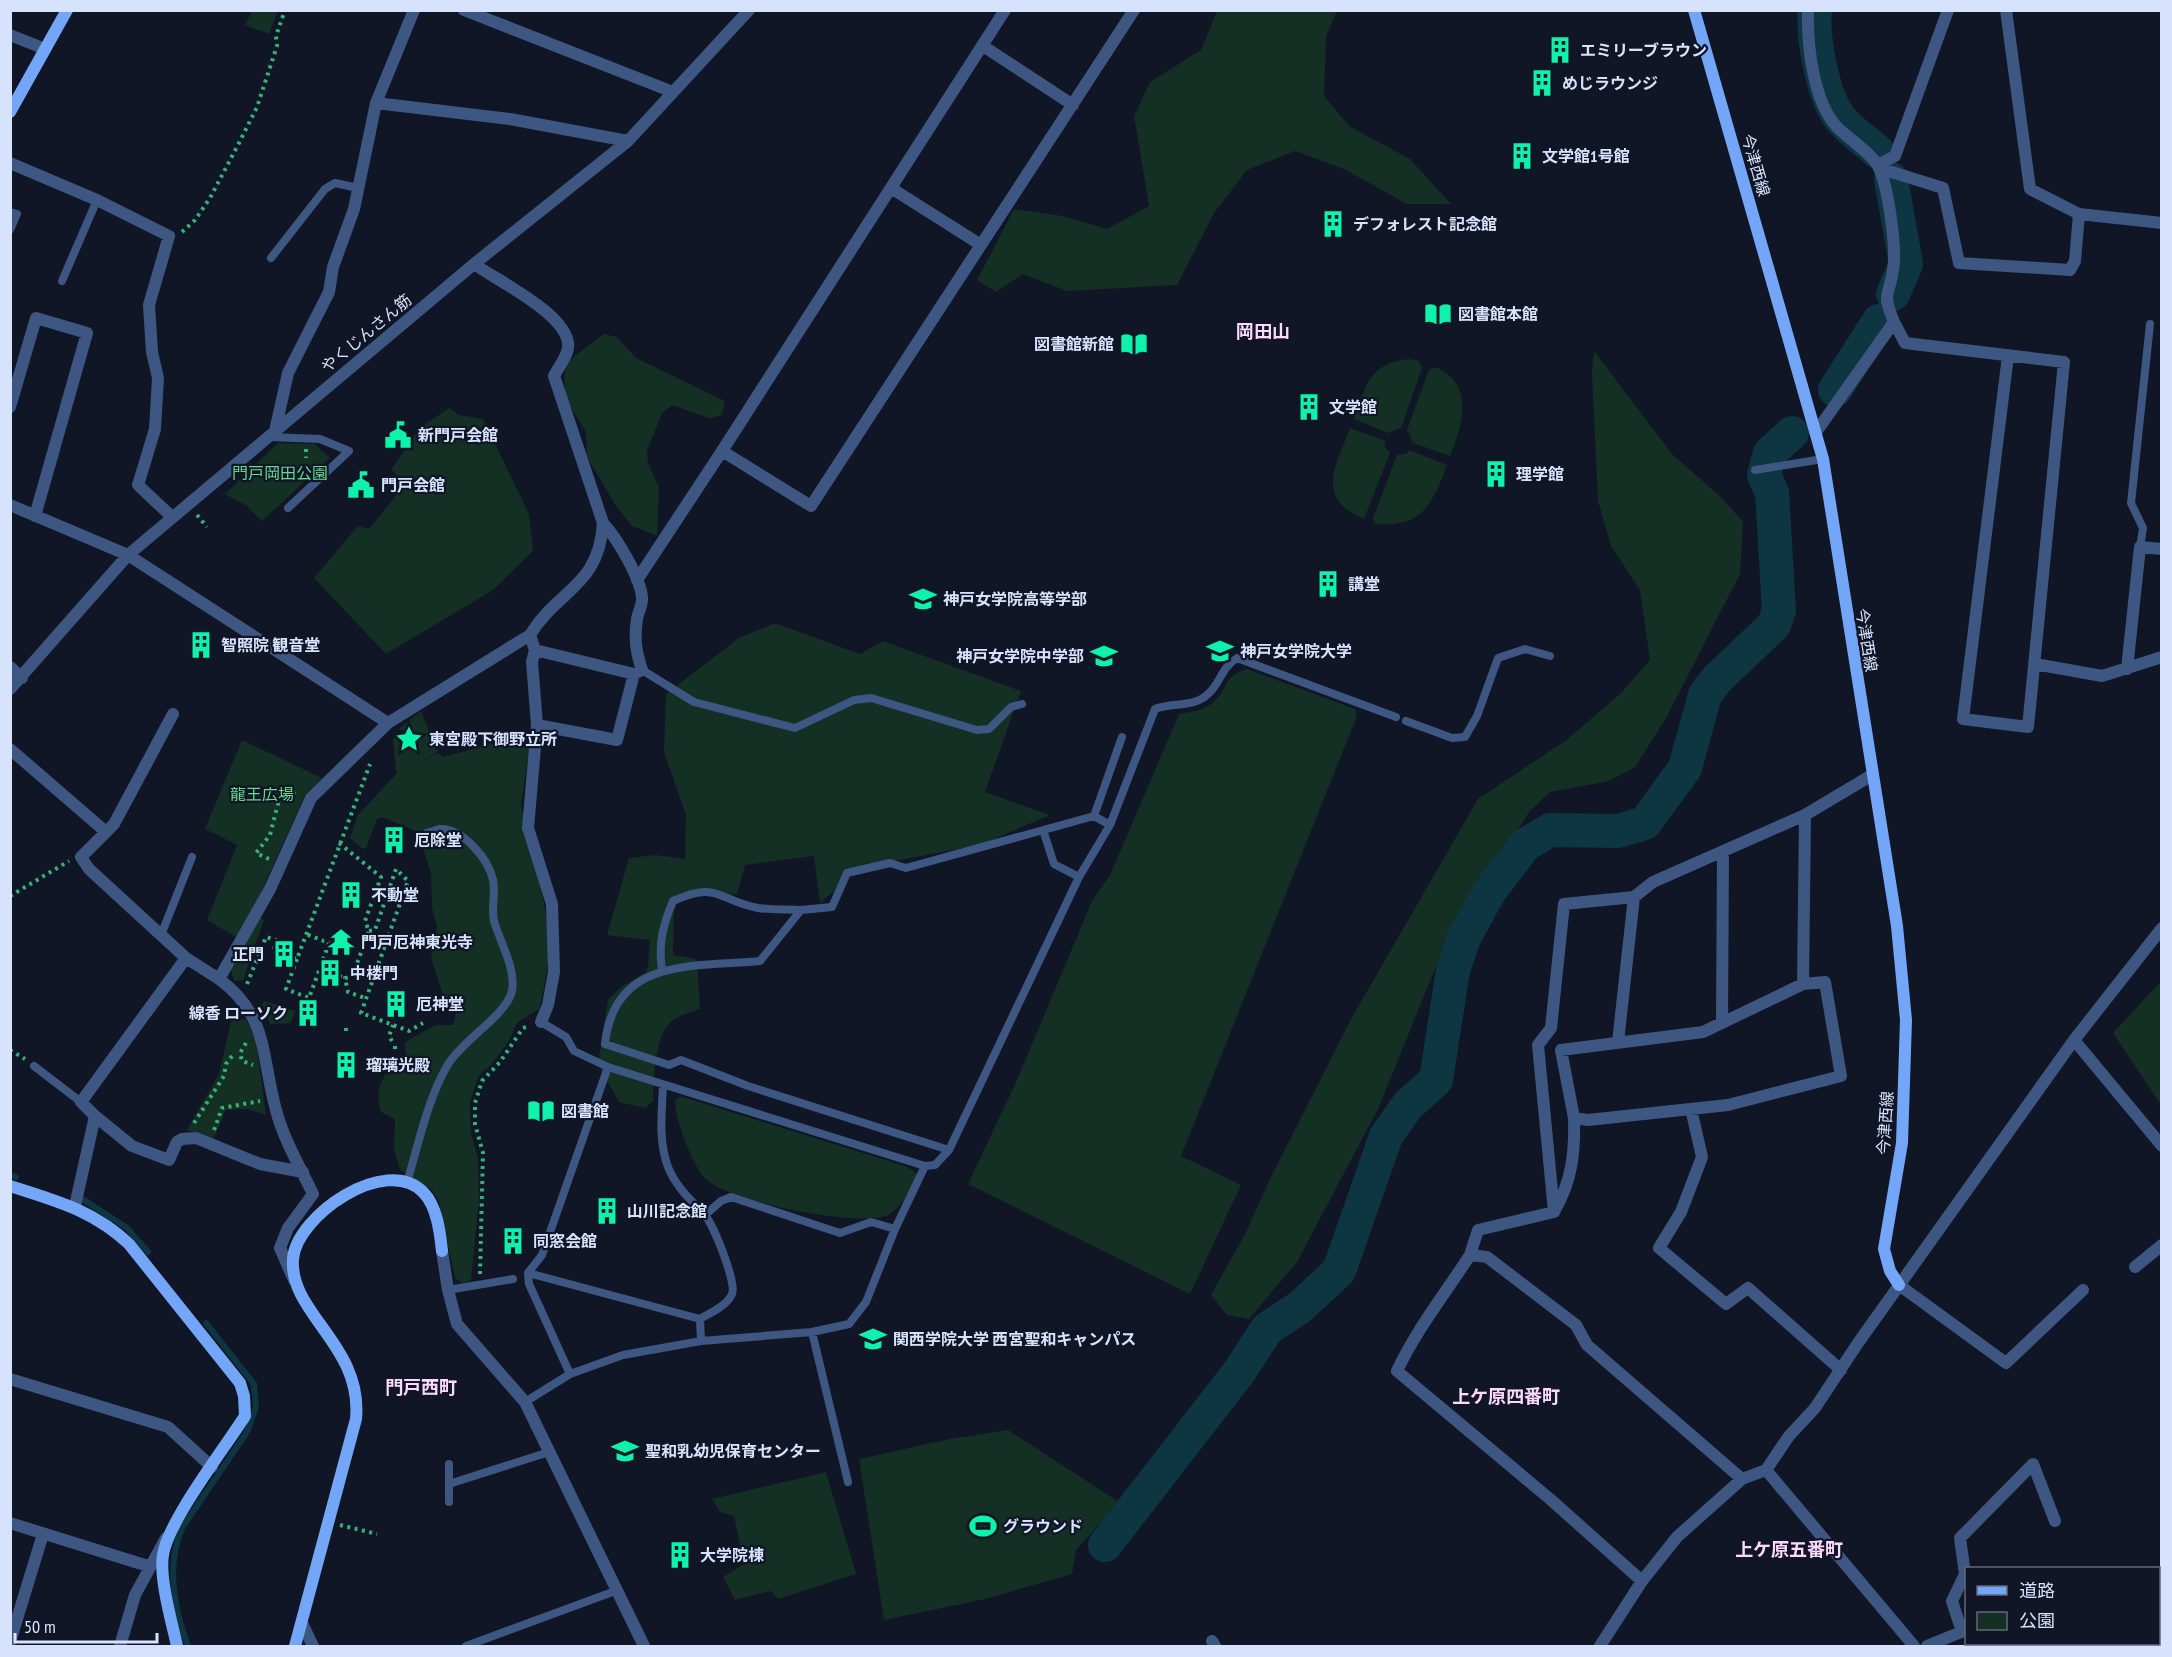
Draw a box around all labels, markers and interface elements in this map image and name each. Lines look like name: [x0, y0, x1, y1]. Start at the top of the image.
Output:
building icon: エミリーブラウン: [1545, 35, 1575, 65]
place label: エミリーブラウン: [1580, 40, 1707, 60]
building icon: めじラウンジ: [1527, 68, 1557, 98]
place label: めじラウンジ: [1562, 73, 1658, 93]
street label: 今津西線: [1738, 131, 1774, 199]
building icon: 文学館1号館: [1507, 141, 1537, 171]
place label: 文学館1号館: [1542, 146, 1630, 166]
building icon: デフォレスト記念館: [1318, 209, 1348, 239]
place label: デフォレスト記念館: [1353, 214, 1497, 234]
street label: やくじんさん筋: [317, 289, 415, 377]
library icon: 図書館本館: [1423, 299, 1453, 329]
place label: 図書館本館: [1458, 304, 1538, 324]
district label: 岡田山: [1236, 320, 1290, 343]
library icon: 図書館新館: [1119, 329, 1149, 359]
place label: 図書館新館: [1034, 334, 1114, 354]
building icon: 文学館: [1294, 392, 1324, 422]
place label: 文学館: [1329, 397, 1377, 417]
public building icon: 新門戸会館: [383, 420, 413, 450]
place label: 新門戸会館: [418, 425, 498, 445]
building icon: 理学館: [1481, 459, 1511, 489]
park label: 門戸岡田公園: [232, 463, 328, 483]
place label: 理学館: [1516, 464, 1564, 484]
public building icon: 門戸会館: [346, 470, 376, 500]
place label: 門戸会館: [381, 475, 445, 495]
building icon: 講堂: [1313, 569, 1343, 599]
place label: 講堂: [1348, 574, 1380, 594]
school or university icon: 神戸女学院高等学部: [908, 584, 938, 614]
place label: 神戸女学院高等学部: [943, 589, 1087, 609]
street label: 今津西線: [1852, 607, 1882, 673]
building icon: 智照院 観音堂: [186, 630, 216, 660]
place label: 智照院 観音堂: [221, 635, 320, 655]
school or university icon: 神戸女学院大学: [1205, 636, 1235, 666]
school or university icon: 神戸女学院中学部: [1089, 641, 1119, 671]
place label: 神戸女学院大学: [1240, 641, 1352, 661]
place label: 神戸女学院中学部: [956, 646, 1084, 666]
place icon: 東宮殿下御野立所: [394, 724, 424, 754]
place label: 東宮殿下御野立所: [429, 729, 557, 749]
park label: 龍王広場: [230, 784, 294, 804]
building icon: 厄除堂: [379, 825, 409, 855]
place label: 厄除堂: [414, 830, 462, 850]
building icon: 不動堂: [336, 880, 366, 910]
place label: 不動堂: [371, 885, 419, 905]
temple icon: 門戸厄神東光寺: [326, 927, 356, 957]
place label: 門戸厄神東光寺: [361, 932, 473, 952]
building icon: 正門: [269, 939, 299, 969]
place label: 正門: [232, 944, 264, 964]
building icon: 中楼門: [315, 958, 345, 988]
place label: 中楼門: [350, 963, 398, 983]
building icon: 厄神堂: [381, 989, 411, 1019]
place label: 厄神堂: [416, 994, 464, 1014]
building icon: 線香 ローソク: [293, 998, 323, 1028]
place label: 線香 ローソク: [189, 1003, 288, 1023]
building icon: 瑠璃光殿: [331, 1050, 361, 1080]
place label: 瑠璃光殿: [366, 1055, 430, 1075]
street label: 今津西線: [1873, 1090, 1897, 1156]
library icon: 図書館: [526, 1096, 556, 1126]
place label: 図書館: [561, 1101, 609, 1121]
building icon: 山川記念館: [592, 1196, 622, 1226]
place label: 山川記念館: [627, 1201, 707, 1221]
building icon: 同窓会館: [498, 1226, 528, 1256]
place label: 同窓会館: [533, 1231, 597, 1251]
school or university icon: 関西学院大学 西宮聖和キャンパス: [858, 1324, 888, 1354]
place label: 関西学院大学 西宮聖和キャンパス: [893, 1329, 1136, 1349]
district label: 門戸西町: [385, 1376, 457, 1399]
district label: 上ケ原四番町: [1452, 1385, 1560, 1408]
school or university icon: 聖和乳幼児保育センター: [610, 1436, 640, 1466]
place label: 聖和乳幼児保育センター: [645, 1441, 821, 1461]
sports icon: グラウンド: [968, 1511, 998, 1541]
place label: グラウンド: [1003, 1516, 1083, 1536]
district label: 上ケ原五番町: [1735, 1538, 1843, 1561]
building icon: 大学院棟: [665, 1540, 695, 1570]
place label: 大学院棟: [700, 1545, 764, 1565]
legend: [1965, 1567, 2160, 1645]
text: 道路: [2019, 1579, 2055, 1602]
scale bar: [15, 1606, 158, 1644]
text: 公園: [2019, 1609, 2055, 1632]
text: 50 m: [24, 1615, 56, 1638]

